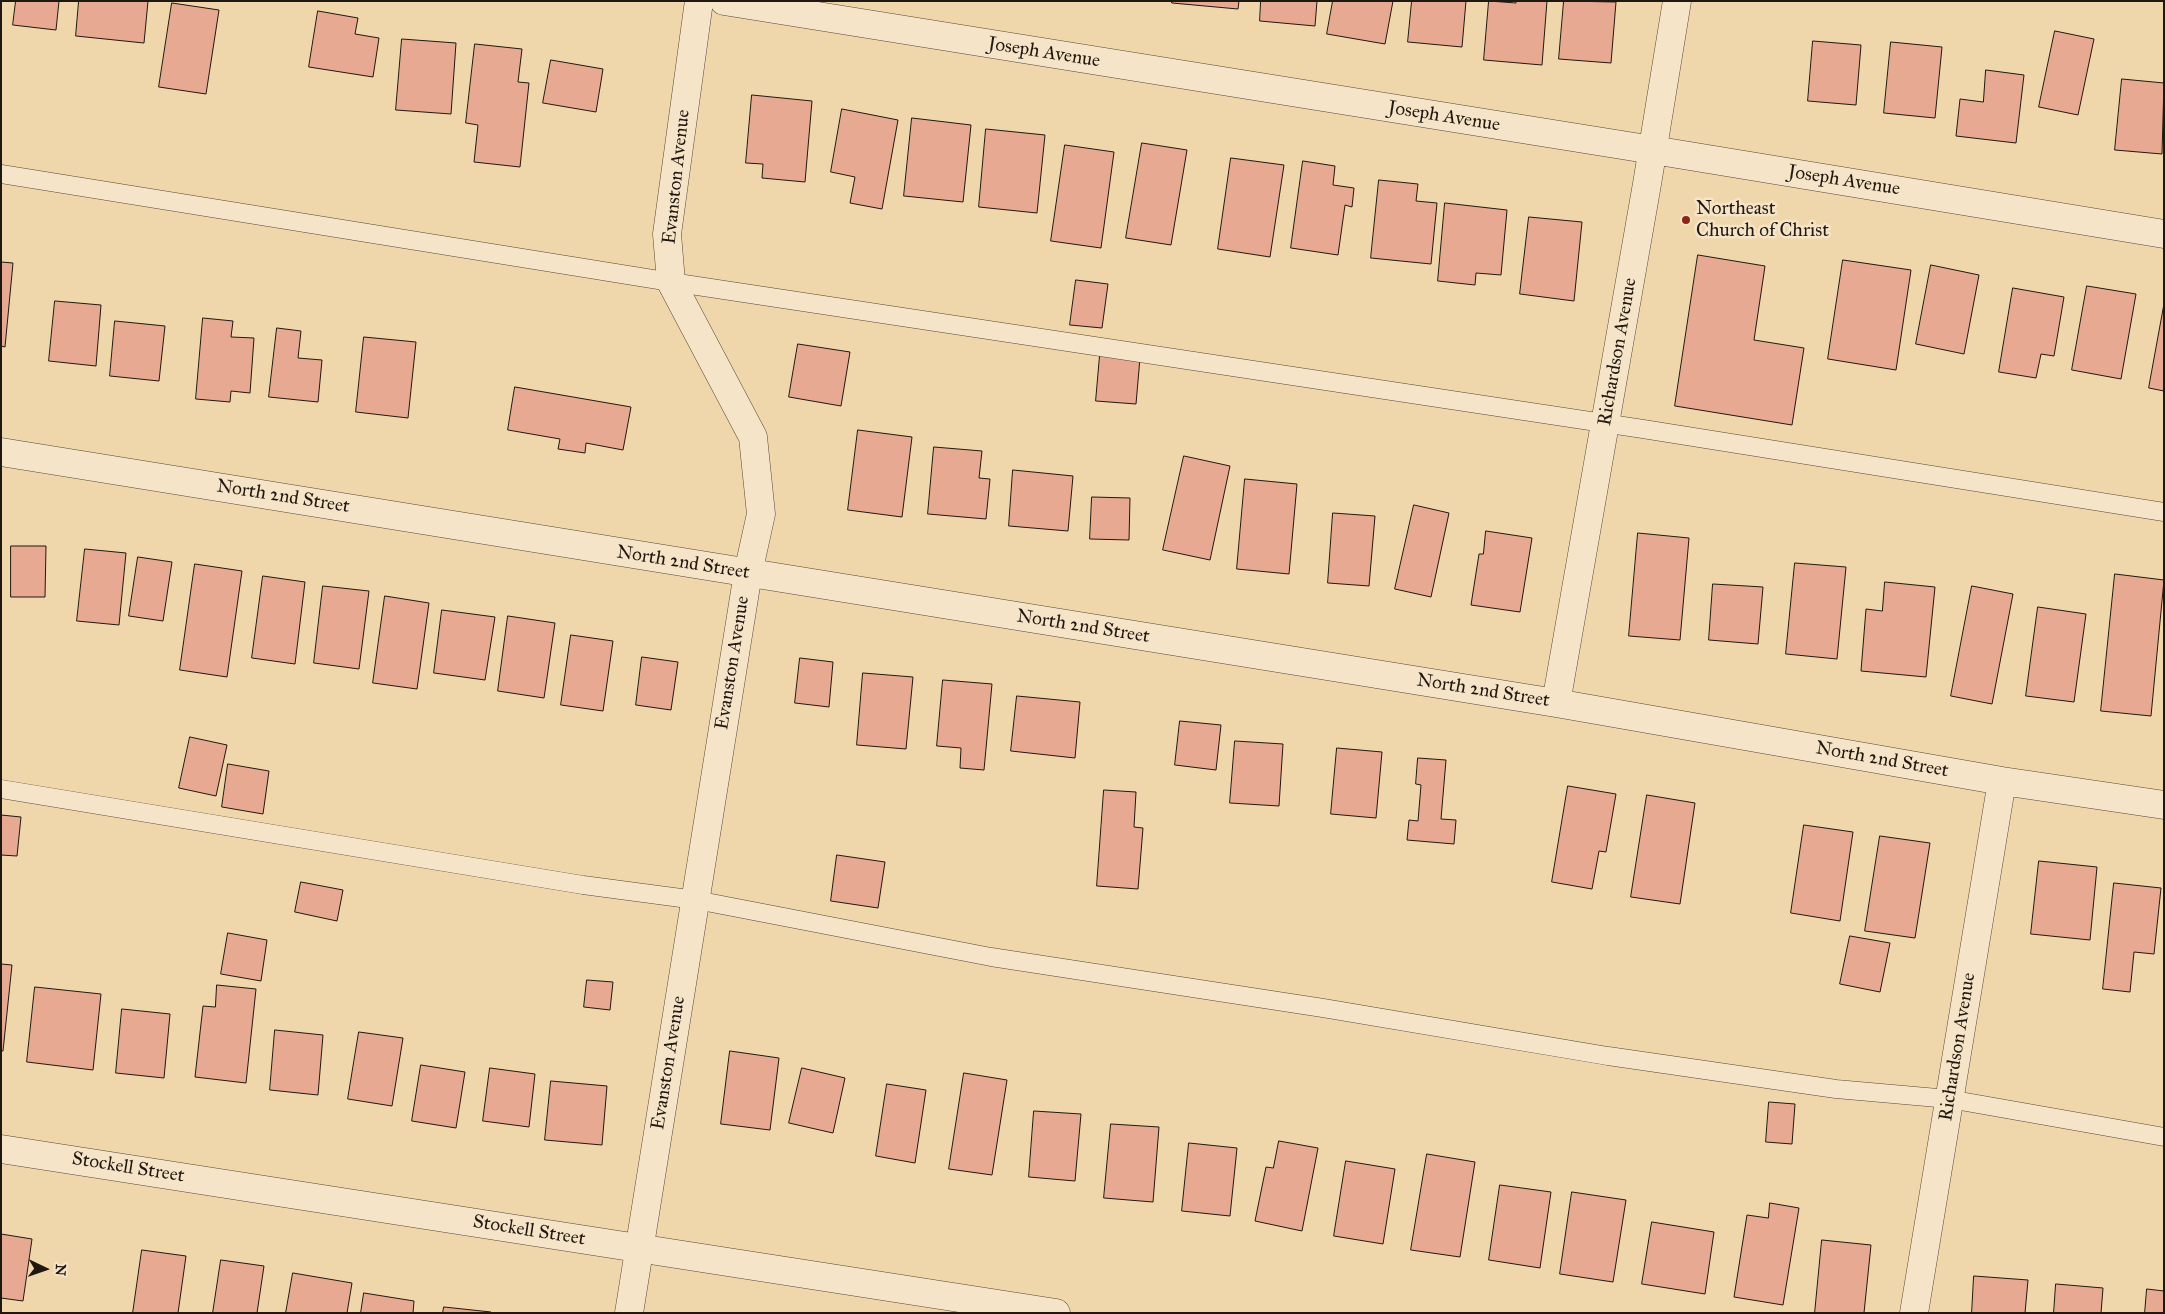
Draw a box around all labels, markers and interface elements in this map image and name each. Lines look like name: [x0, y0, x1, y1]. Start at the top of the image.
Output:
street label: Joseph Avenue: [986, 33, 1102, 73]
street label: Joseph Avenue: [1386, 97, 1502, 137]
street label: Evanston Avenue: [659, 108, 695, 246]
street label: Joseph Avenue: [1786, 161, 1902, 201]
place label: Northeast Church of Christ: [1696, 198, 1829, 242]
marker: Northeast Church of Christ: [1680, 214, 1692, 226]
street label: Richardson Avenue: [1594, 276, 1642, 428]
street label: North 2nd Street: [215, 475, 351, 519]
street label: North 2nd Street: [615, 541, 751, 585]
street label: Evanston Avenue: [711, 594, 755, 732]
street label: North 2nd Street: [1015, 605, 1151, 649]
street label: North 2nd Street: [1415, 669, 1551, 713]
street label: North 2nd Street: [1814, 737, 1950, 783]
street label: Richardson Avenue: [1935, 971, 1981, 1123]
street label: Evanston Avenue: [647, 994, 691, 1132]
street label: Stockell Street: [70, 1148, 186, 1188]
street label: Stockell Street: [471, 1211, 587, 1251]
north arrow: [20, 1244, 70, 1294]
text: N: [52, 1263, 69, 1276]

